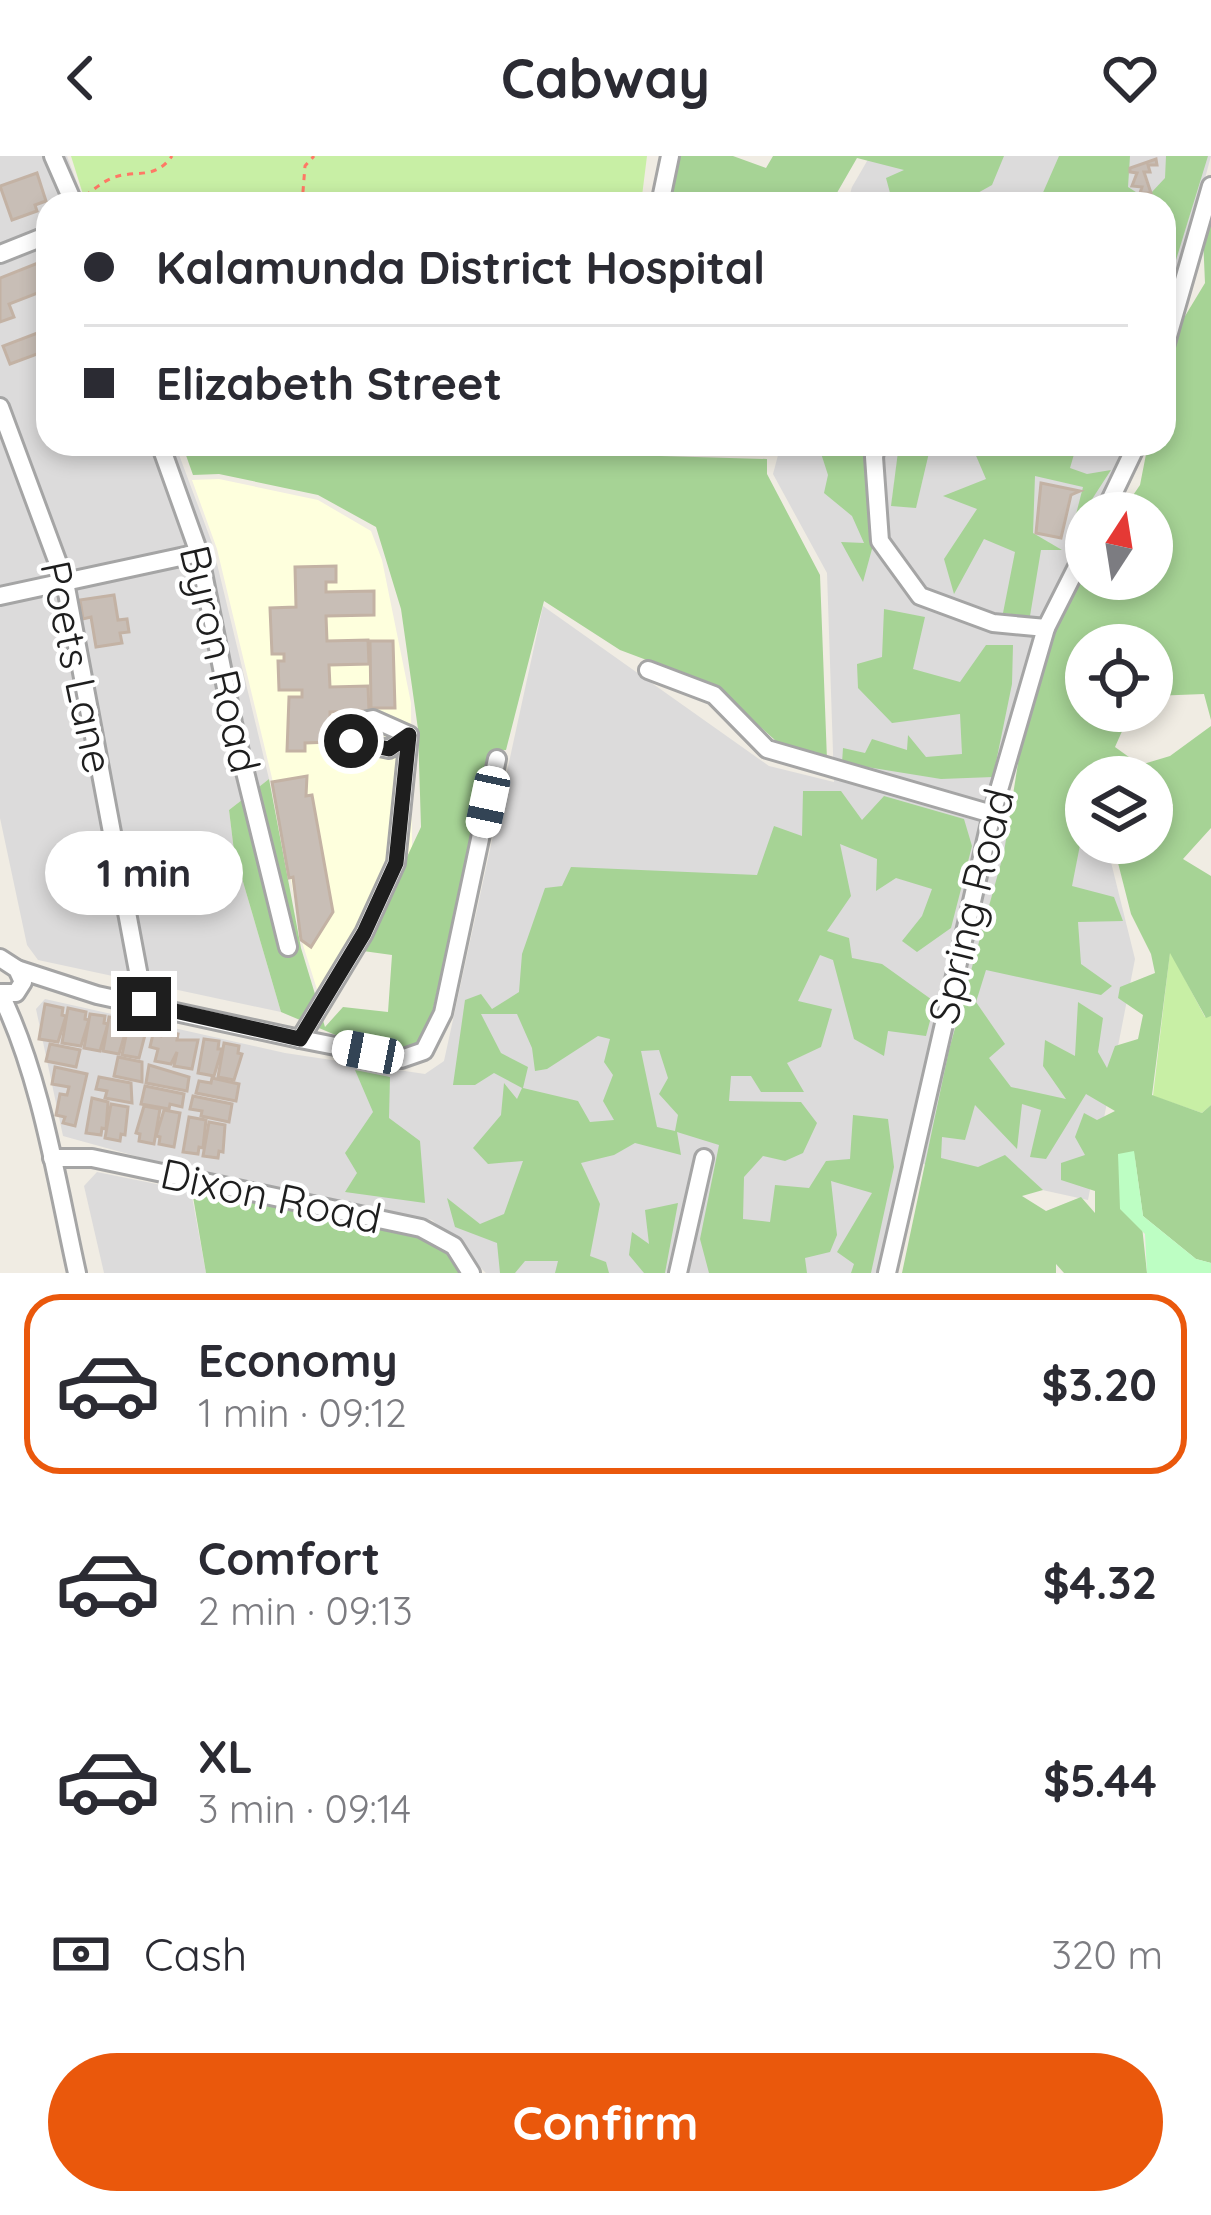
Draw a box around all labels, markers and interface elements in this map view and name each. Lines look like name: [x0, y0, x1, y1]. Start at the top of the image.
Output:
text: Cabway: [501, 44, 710, 112]
icon: back: [48, 45, 114, 111]
icon: heart: [1097, 45, 1163, 111]
text: Kalamunda District Hospital: [156, 239, 765, 295]
text: Elizabeth Street: [156, 355, 502, 411]
north arrow: [1065, 492, 1173, 600]
map controls: [1065, 492, 1173, 864]
street label: Byron Road: [169, 540, 272, 778]
street label: Poets Lane: [29, 556, 126, 778]
button: locate: [1065, 624, 1173, 732]
route start: [324, 714, 378, 768]
button: layers: [1065, 756, 1173, 864]
car: [463, 763, 513, 841]
street label: Spring Road: [916, 783, 1025, 1029]
callout: 1 min: [45, 830, 243, 914]
text: 1 min: [97, 848, 191, 897]
route end: [117, 977, 171, 1031]
car: [329, 1027, 407, 1077]
street label: Dixon Road: [156, 1146, 386, 1245]
icon: car: [54, 1330, 162, 1438]
text: Economy: [198, 1332, 398, 1388]
text: $3.20: [1042, 1356, 1157, 1412]
text: 1 min · 09:12: [198, 1388, 407, 1437]
icon: car: [54, 1528, 162, 1636]
text: Comfort: [198, 1530, 380, 1586]
text: $4.32: [1043, 1554, 1157, 1610]
text: 2 min · 09:13: [198, 1586, 413, 1635]
icon: car: [54, 1726, 162, 1834]
text: XL: [198, 1728, 253, 1784]
text: $5.44: [1043, 1752, 1157, 1808]
text: 3 min · 09:14: [198, 1784, 411, 1833]
icon: cash: [48, 1921, 114, 1987]
text: Cash: [144, 1926, 247, 1982]
text: 320 m: [1052, 1930, 1163, 1979]
button: Confirm: [48, 2053, 1163, 2191]

